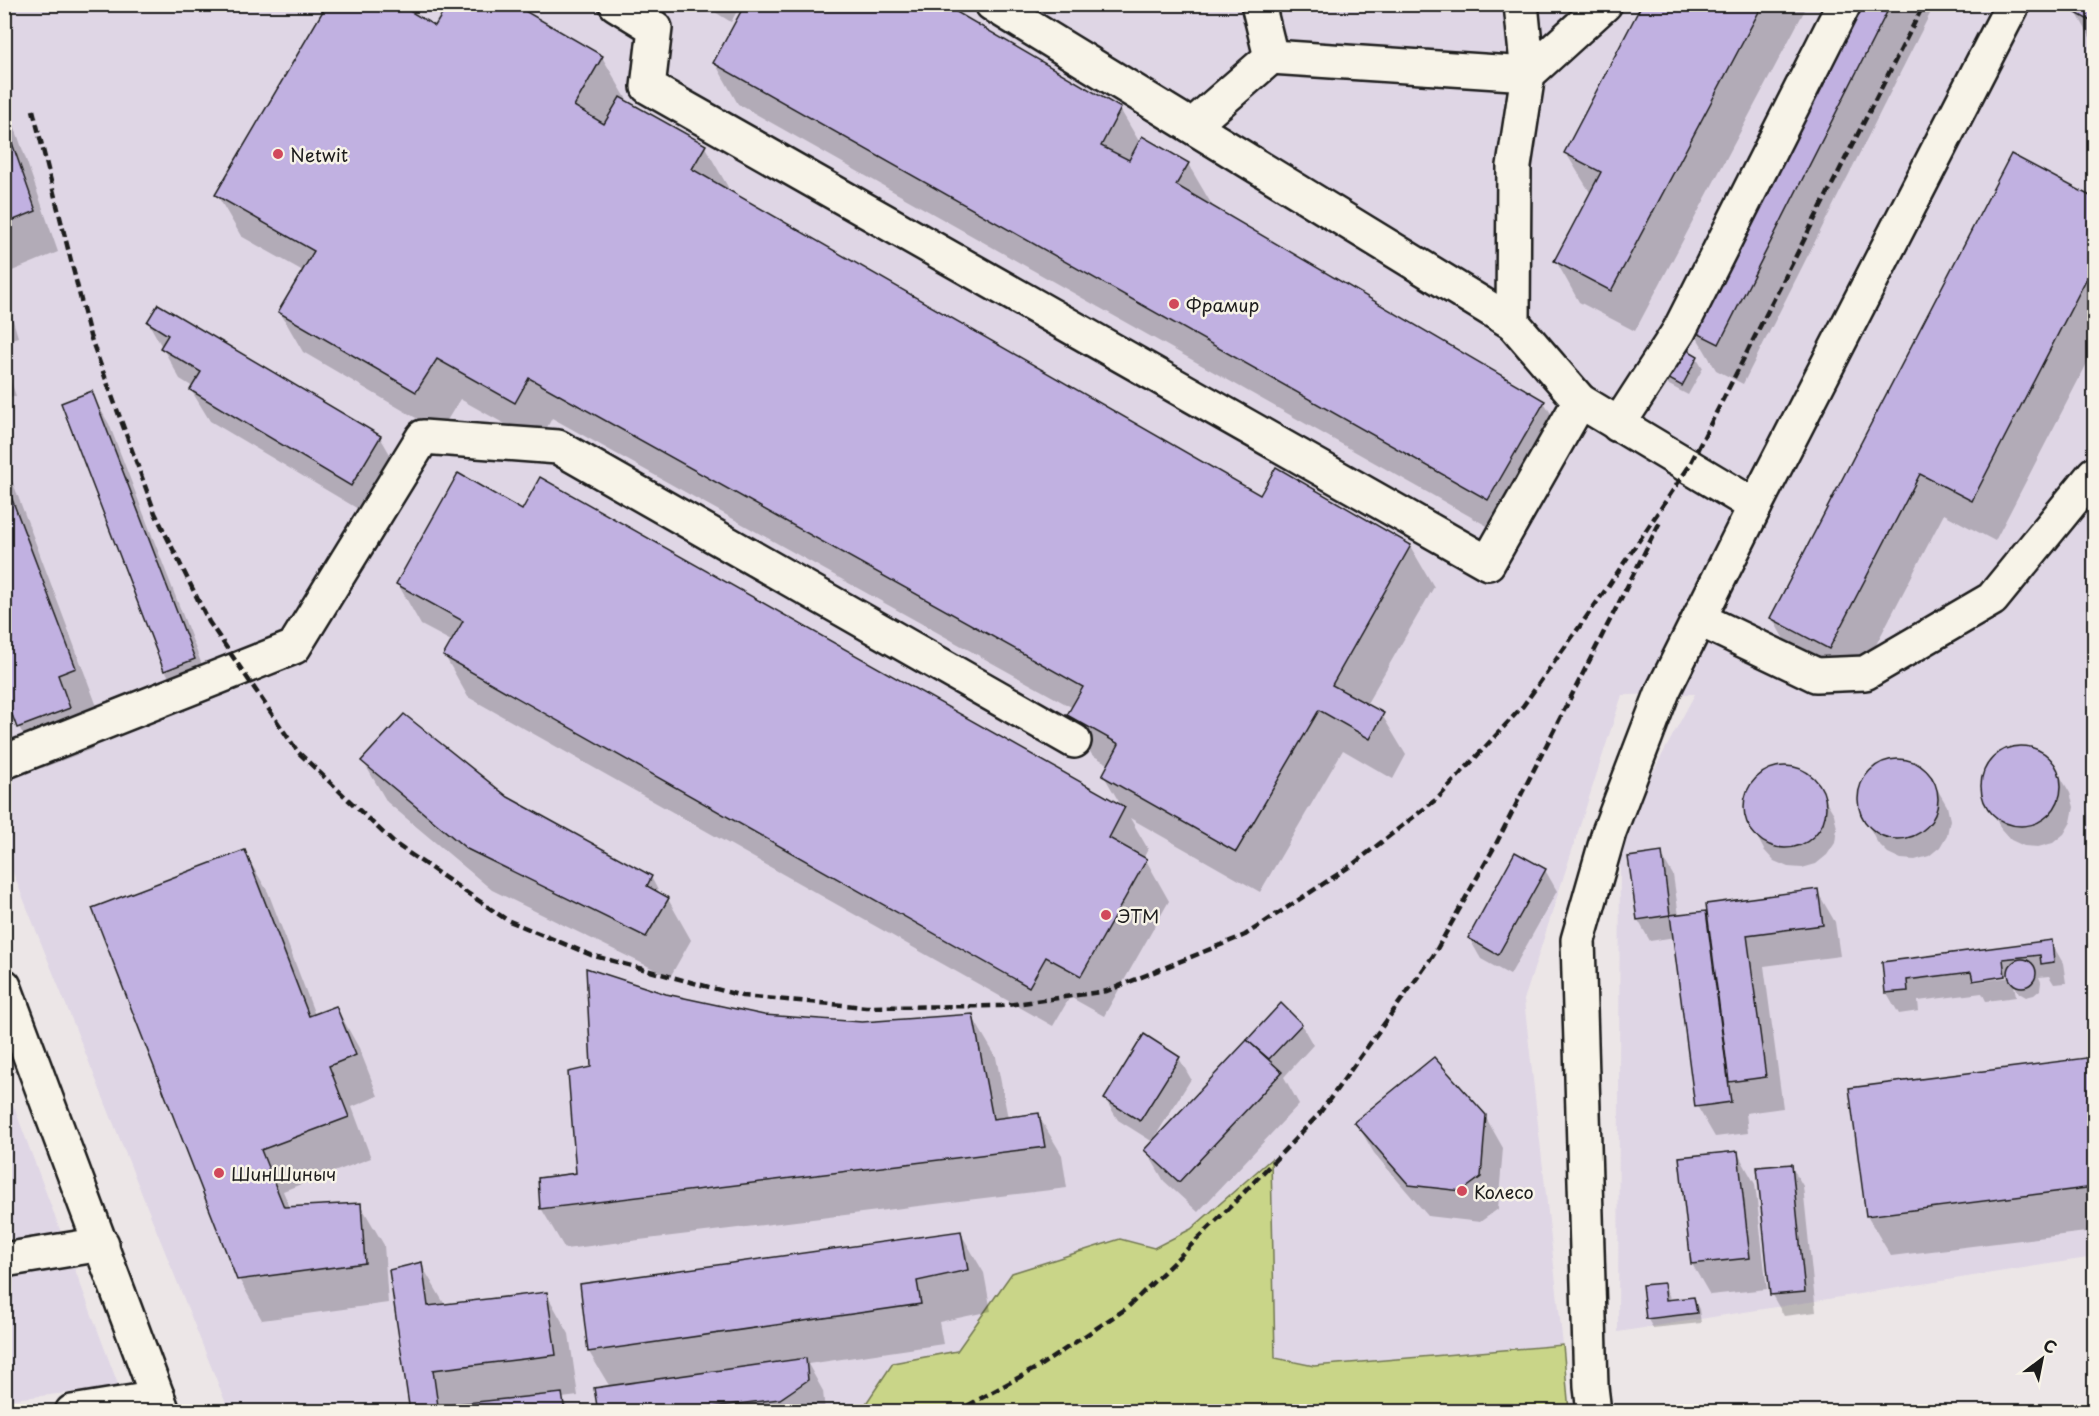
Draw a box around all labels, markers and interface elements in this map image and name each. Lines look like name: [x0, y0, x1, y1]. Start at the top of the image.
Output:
place label: Netwit: [290, 141, 348, 168]
marker: Netwit: [271, 147, 285, 161]
place label: Фрамир: [1186, 291, 1259, 318]
marker: Фрамир: [1167, 297, 1181, 311]
place label: ЭТМ: [1117, 902, 1159, 929]
marker: ЭТМ: [1099, 908, 1113, 922]
place label: ШинШиныч: [231, 1160, 336, 1187]
marker: ШинШиныч: [212, 1166, 226, 1180]
place label: Колесо: [1474, 1178, 1534, 1205]
marker: Колесо: [1455, 1184, 1469, 1198]
north arrow: [2012, 1329, 2072, 1389]
text: С: [2039, 1332, 2062, 1359]

